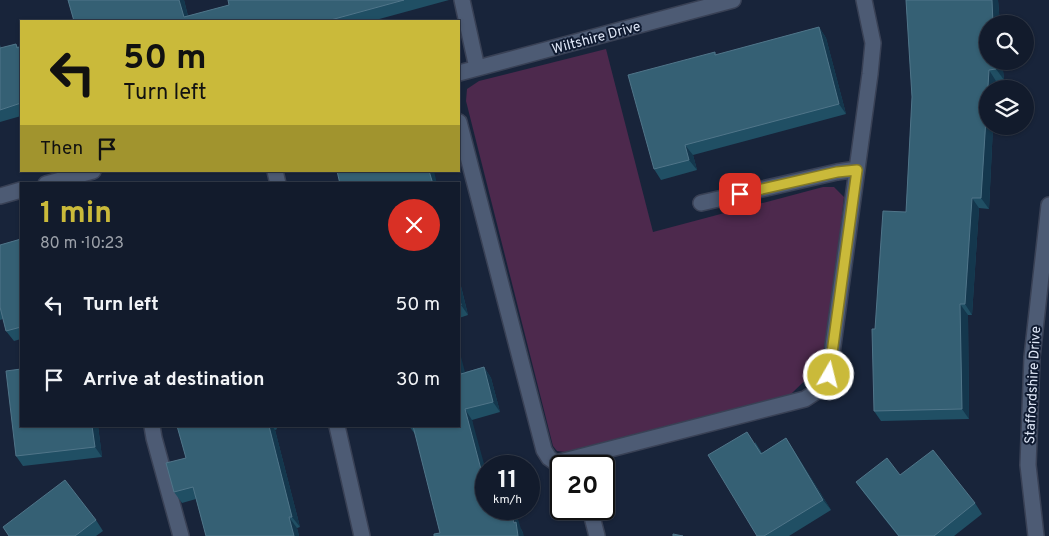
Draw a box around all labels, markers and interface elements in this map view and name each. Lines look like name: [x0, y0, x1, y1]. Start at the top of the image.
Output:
map controls: [979, 15, 1034, 135]
button: search: [979, 15, 1034, 70]
street label: Wiltshire Drive: [550, 18, 643, 58]
text: 50 m: [123, 37, 207, 81]
icon: left: [40, 40, 105, 105]
text: Turn left: [123, 80, 206, 107]
button: layers: [979, 80, 1034, 135]
icon: arrive: [93, 135, 121, 163]
text: Then: [40, 137, 83, 161]
pin: [719, 173, 761, 215]
icon: arrive: [726, 180, 754, 208]
text: 1 min: [40, 196, 112, 233]
button: close: [388, 199, 440, 251]
text: 80 m · 10:23: [40, 234, 124, 254]
icon: left: [40, 291, 68, 319]
text: Turn left: [83, 293, 159, 317]
text: 50 m: [395, 293, 440, 317]
street label: Staffordshire Drive: [1022, 326, 1045, 444]
position arrow: [802, 348, 854, 400]
icon: arrive: [40, 366, 68, 394]
text: Arrive at destination: [83, 368, 264, 392]
text: 30 m: [396, 368, 440, 392]
speed limit sign: 20: [550, 455, 615, 520]
text: 11: [497, 465, 518, 497]
text: km/h: [493, 492, 522, 508]

